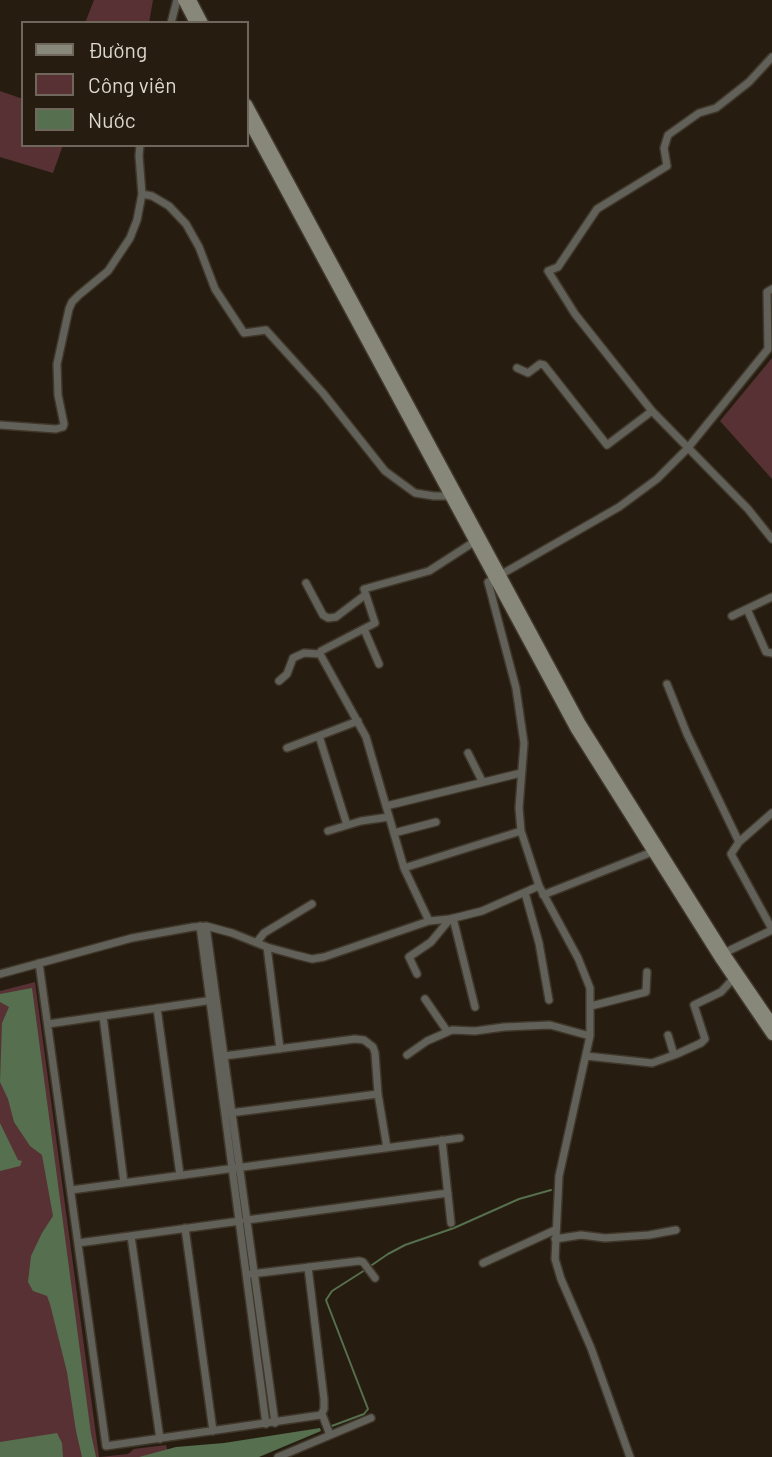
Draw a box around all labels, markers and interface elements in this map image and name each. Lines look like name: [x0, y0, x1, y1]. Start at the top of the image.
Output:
legend: [21, 21, 248, 147]
text: Đường: [88, 37, 147, 62]
text: Công viên: [88, 72, 177, 97]
text: Nước: [88, 107, 136, 132]

